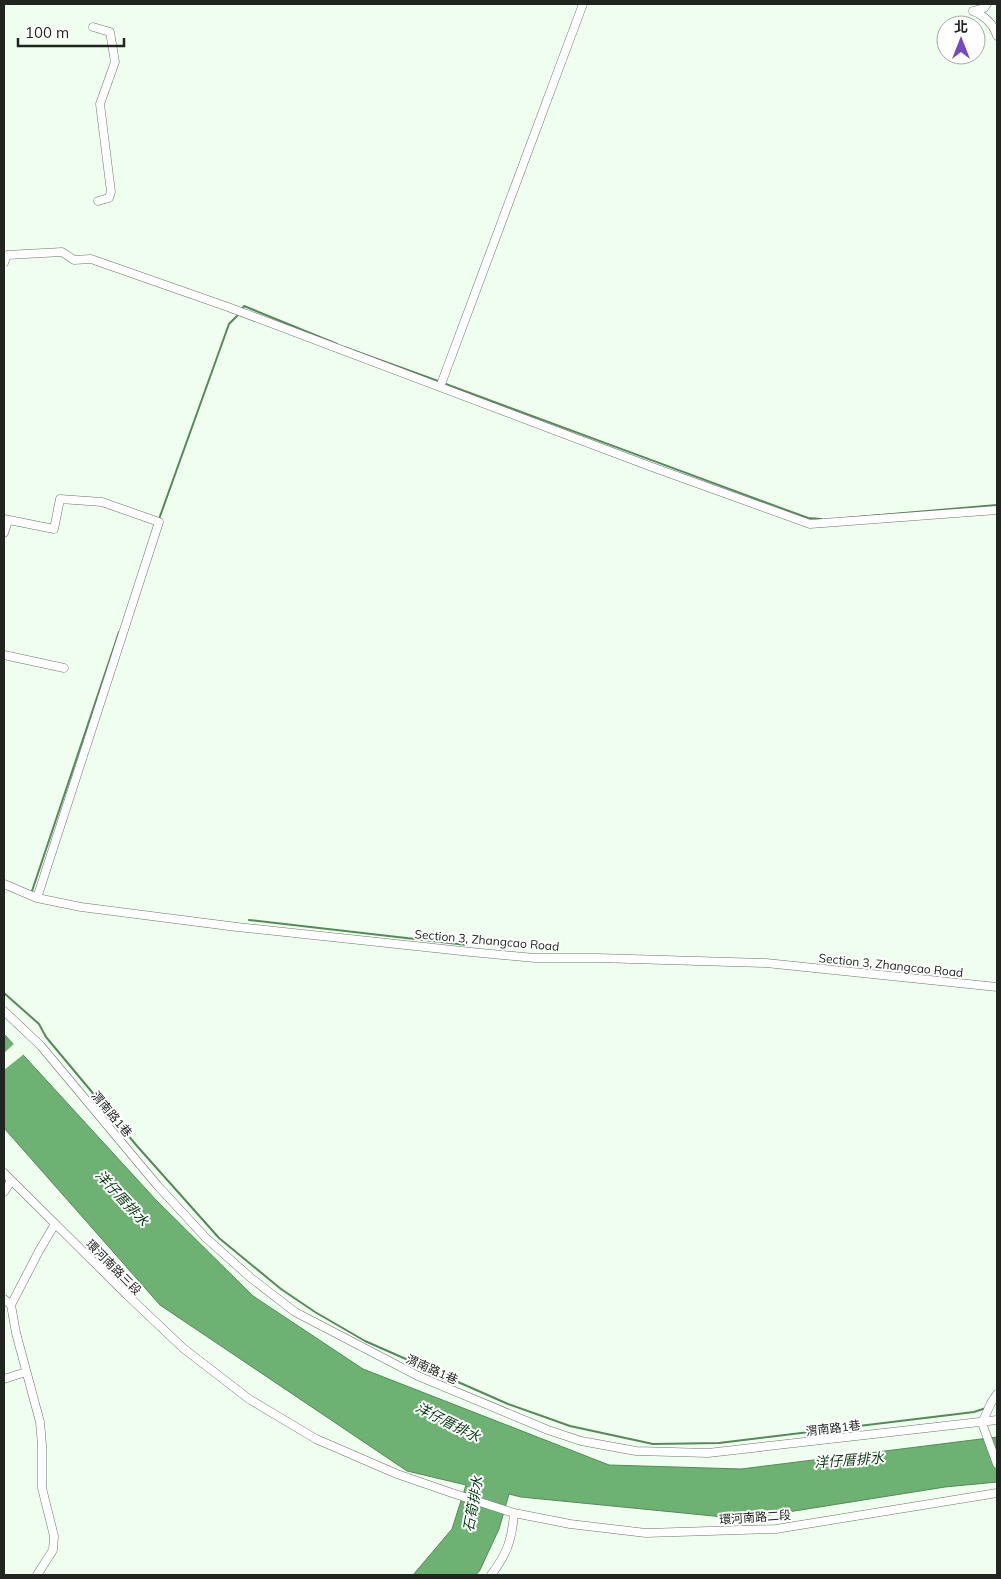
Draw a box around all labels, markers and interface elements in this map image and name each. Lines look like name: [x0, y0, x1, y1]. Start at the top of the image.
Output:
scale bar: [18, 15, 124, 47]
north arrow: [936, 15, 986, 65]
text: 北: [954, 18, 968, 36]
text: 100 m: [25, 23, 69, 42]
street label: Section 3, Zhangcao Road: [414, 926, 560, 954]
street label: Section 3, Zhangcao Road: [818, 950, 964, 980]
street label: 渭南路1巷: [89, 1088, 135, 1140]
water label: 洋仔厝排水: [92, 1166, 153, 1230]
street label: 環河南路三段: [83, 1236, 145, 1298]
street label: 渭南路1巷: [404, 1351, 460, 1387]
water label: 洋仔厝排水: [413, 1398, 484, 1446]
street label: 渭南路1巷: [805, 1417, 861, 1439]
water label: 洋仔厝排水: [813, 1449, 886, 1471]
water label: 石筍排水: [459, 1474, 487, 1533]
street label: 環河南路二段: [719, 1507, 791, 1527]

